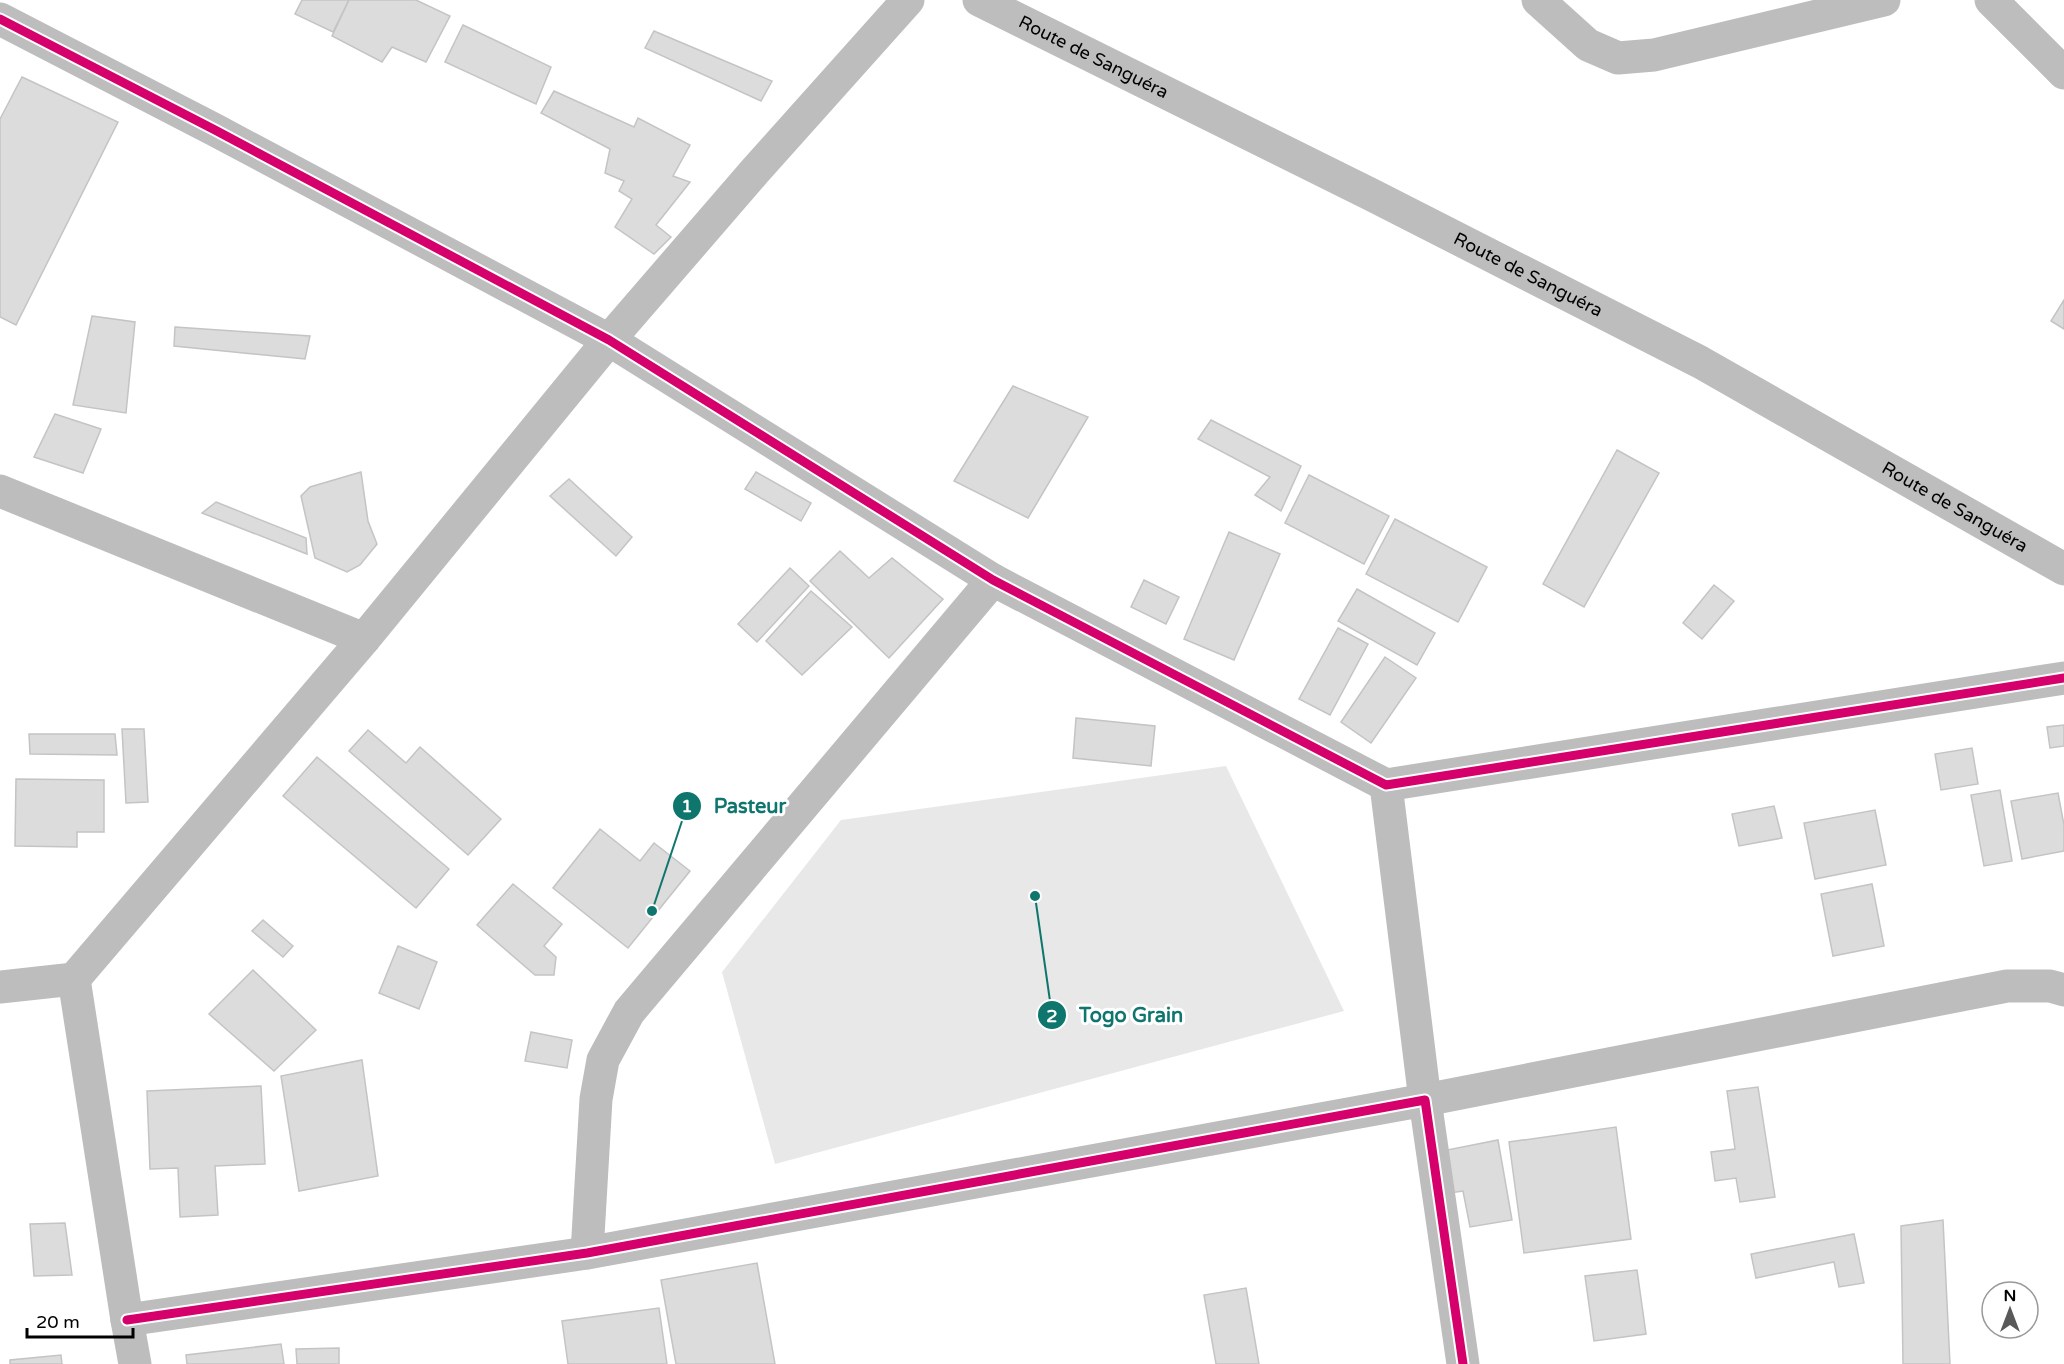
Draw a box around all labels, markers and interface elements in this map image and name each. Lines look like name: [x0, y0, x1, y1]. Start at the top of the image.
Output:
street label: Route de Sanguéra: [1015, 11, 1172, 103]
street label: Route de Sanguéra: [1450, 227, 1606, 322]
street label: Route de Sanguéra: [1878, 457, 2032, 557]
callout: Pasteur: [672, 787, 798, 825]
text: 1: [681, 795, 693, 817]
text: Pasteur: [714, 795, 787, 819]
callout: Togo Grain: [1037, 996, 1195, 1034]
text: Togo Grain: [1078, 1004, 1183, 1028]
text: 2: [1046, 1005, 1058, 1027]
north arrow: [1980, 1280, 2040, 1340]
text: N: [2004, 1286, 2016, 1306]
scale bar: [27, 1301, 134, 1339]
text: 20 m: [36, 1311, 80, 1333]

